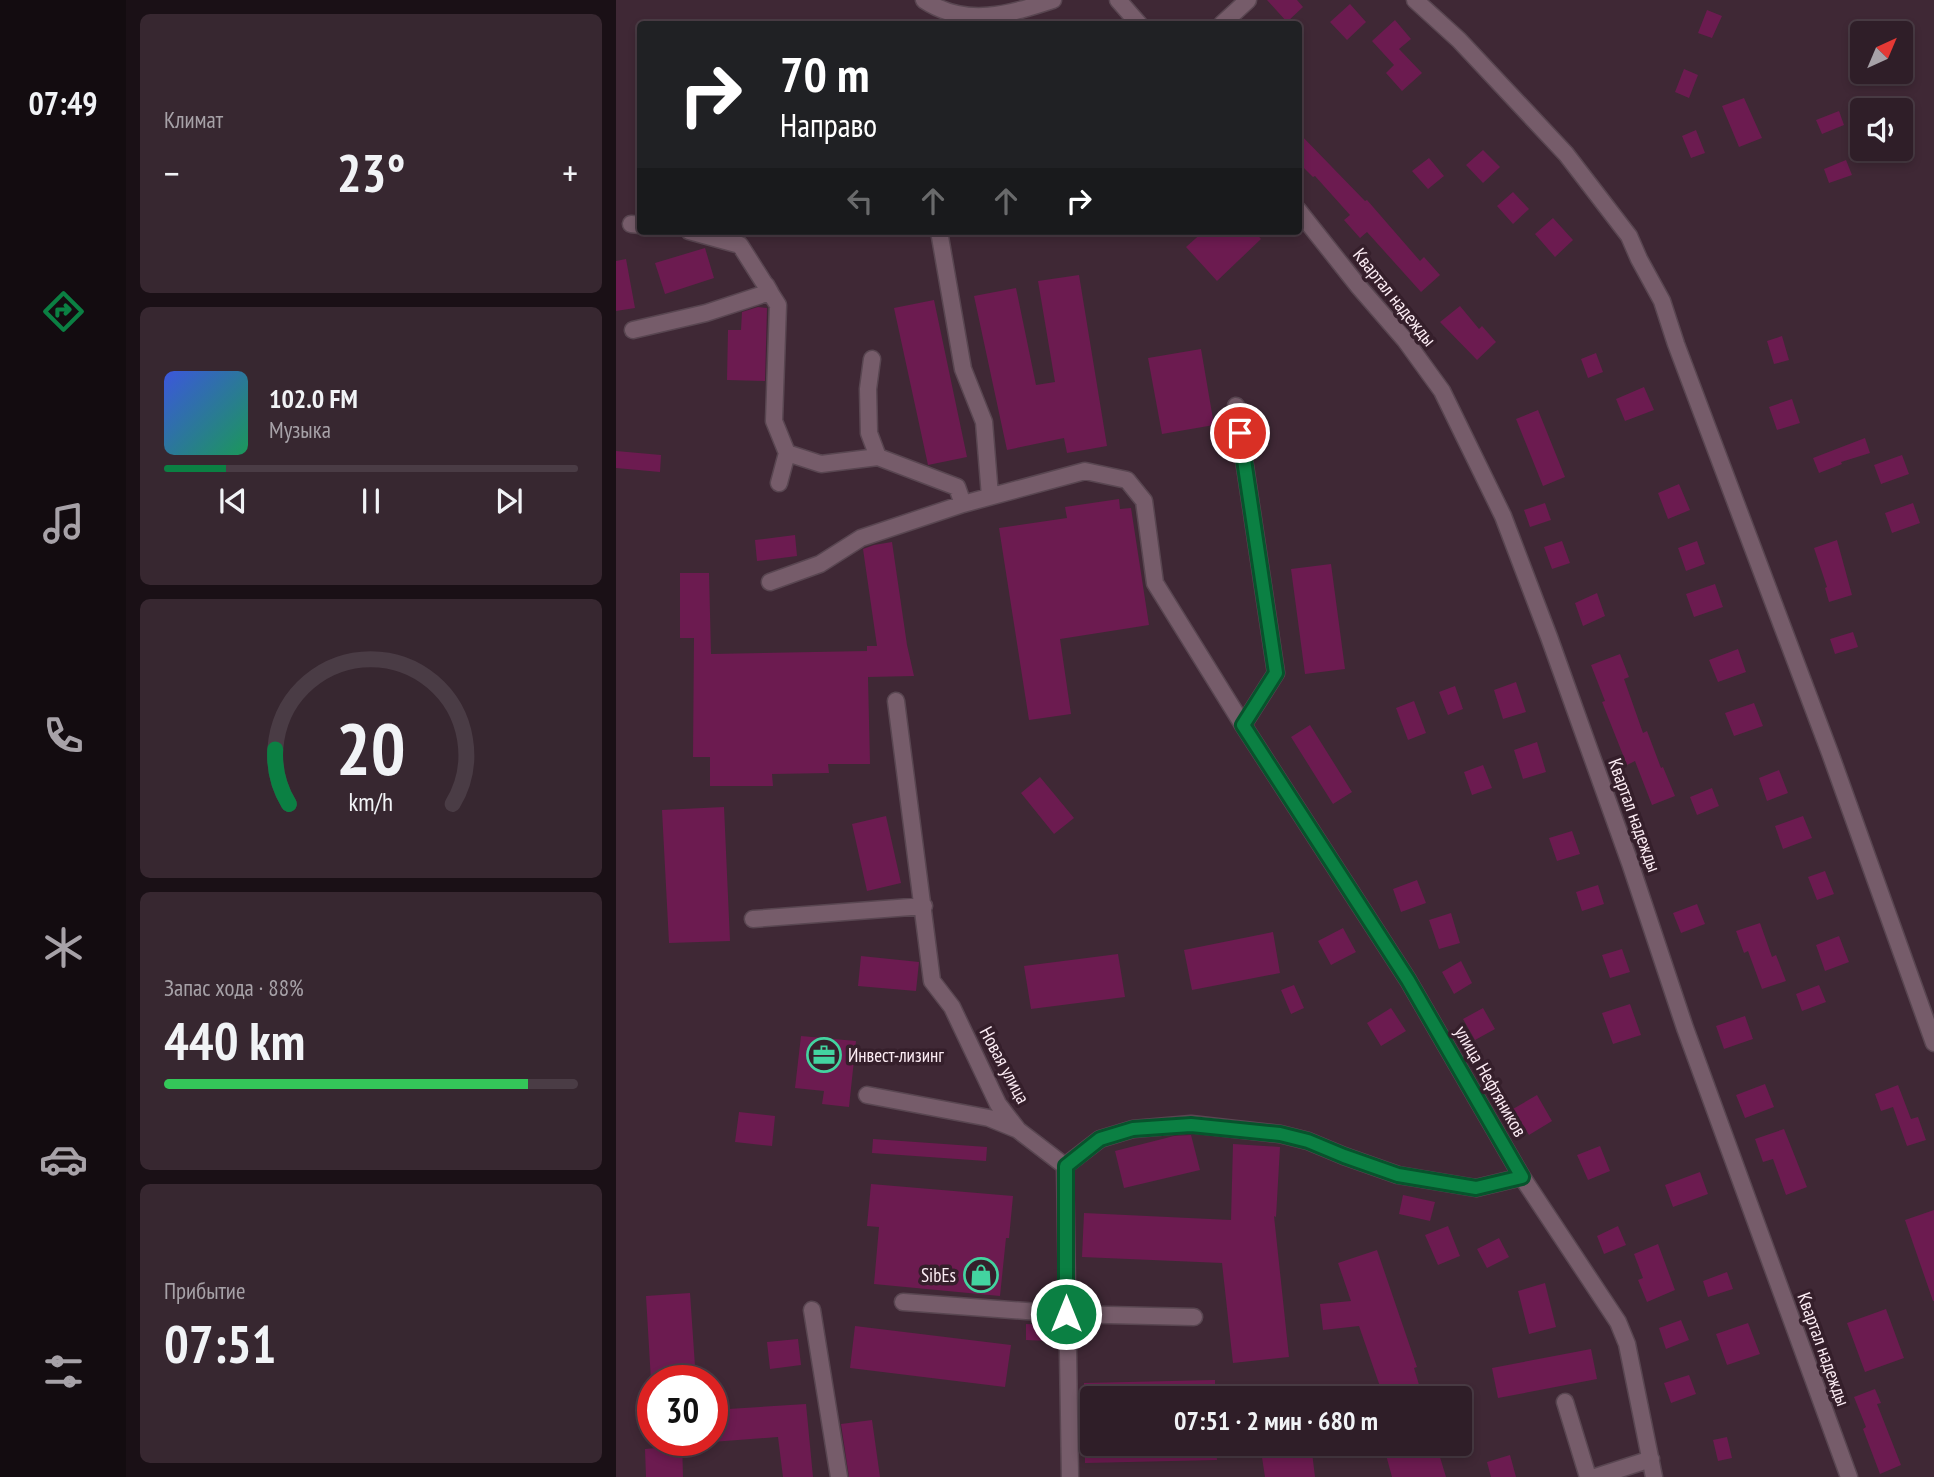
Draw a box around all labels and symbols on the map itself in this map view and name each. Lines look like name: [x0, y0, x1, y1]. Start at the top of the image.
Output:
north arrow: [1850, 21, 1913, 84]
street label: Квартал надежды: [1348, 243, 1442, 351]
pin: [1210, 403, 1270, 463]
street label: Квартал надежды: [1603, 755, 1667, 875]
street label: улица Нефтяников: [1450, 1021, 1532, 1141]
street label: Новая улица: [975, 1022, 1035, 1108]
office icon: Инвест-лизинг: [805, 1036, 843, 1074]
place label: Инвест-лизинг: [848, 1043, 944, 1067]
shop icon: SibEs: [962, 1256, 1000, 1294]
place label: SibEs: [921, 1263, 956, 1287]
position arrow: [1029, 1277, 1103, 1351]
street label: Квартал надежды: [1792, 1289, 1856, 1409]
speed limit sign: 30: [637, 1365, 728, 1456]

